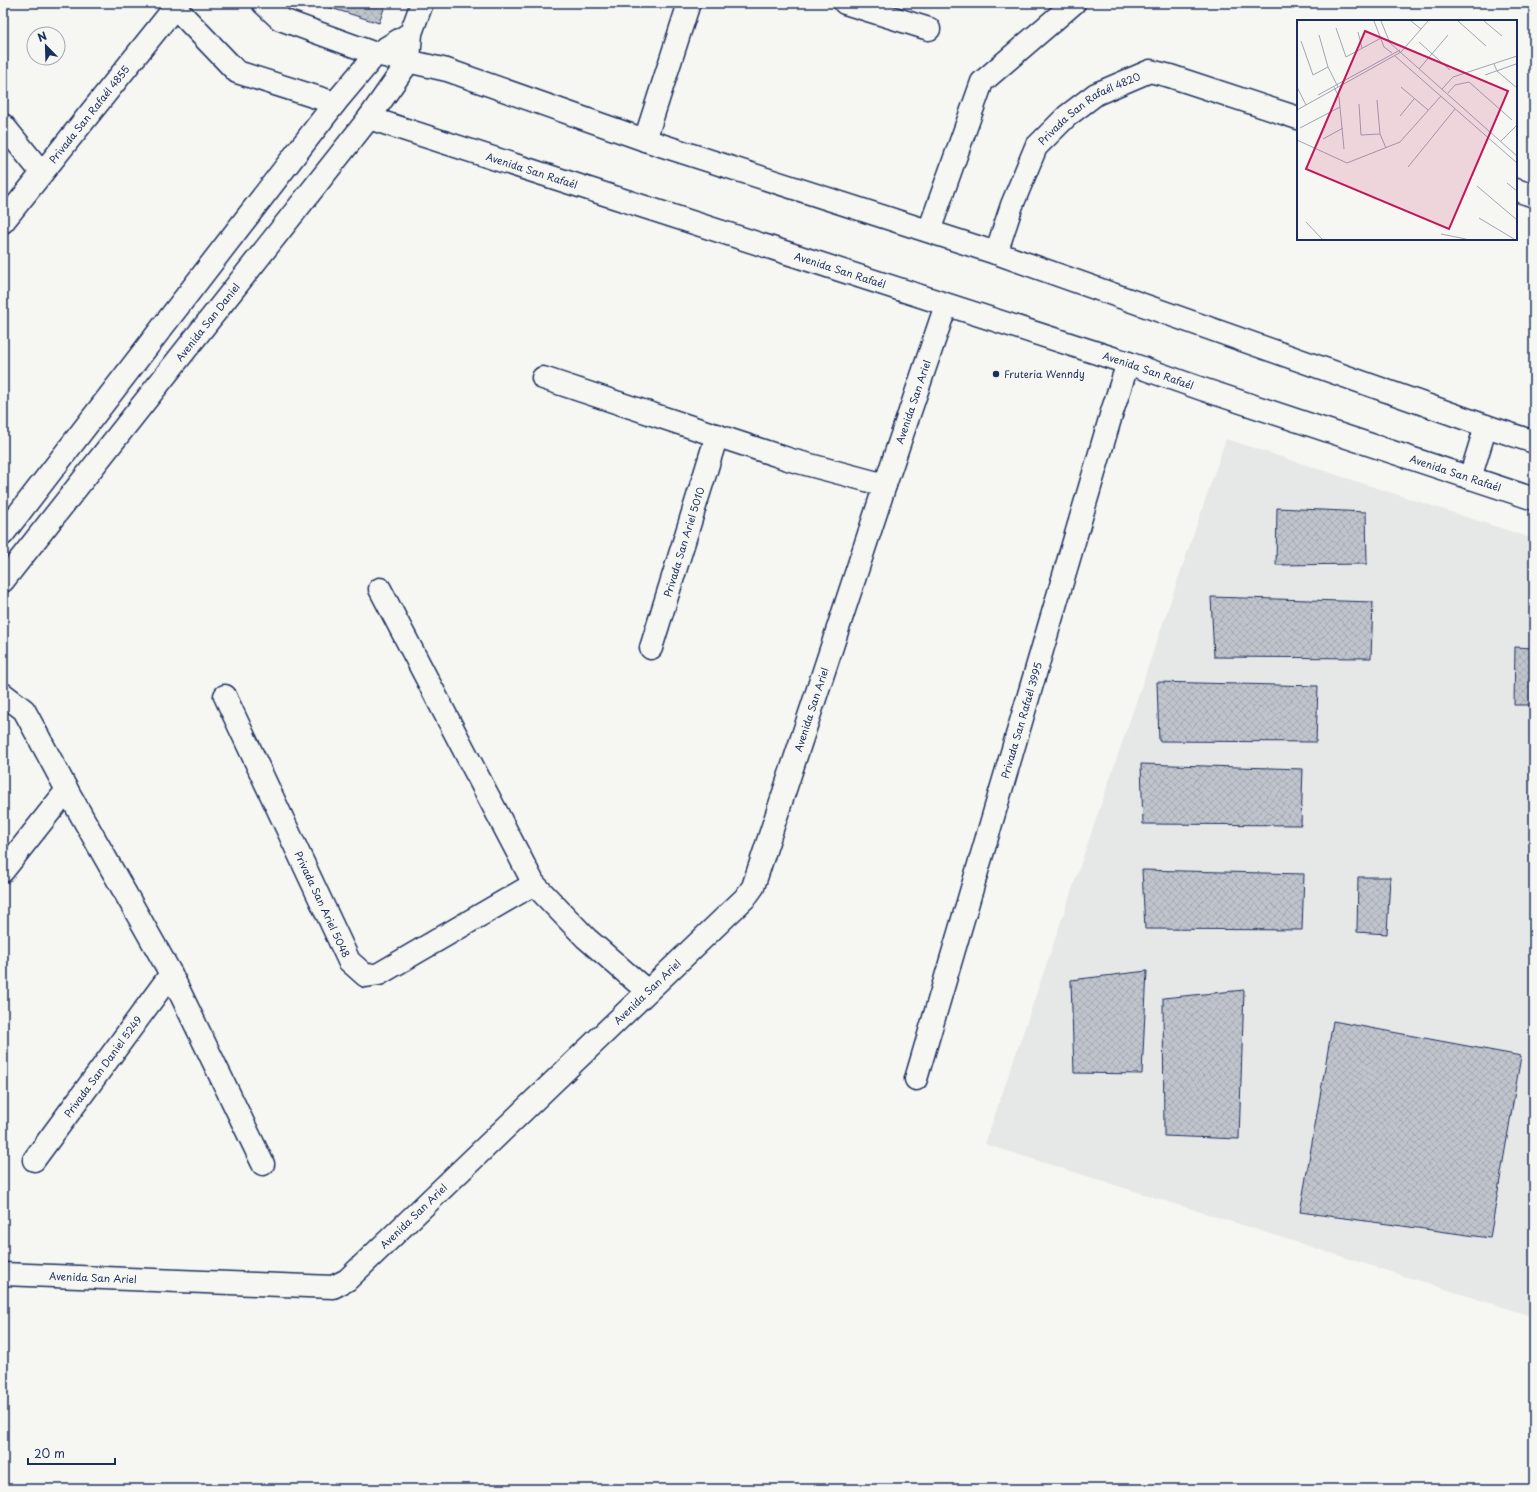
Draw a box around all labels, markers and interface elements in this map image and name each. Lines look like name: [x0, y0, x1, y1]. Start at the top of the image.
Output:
inset map: [1297, 20, 1517, 240]
north arrow: [26, 26, 66, 66]
text: N: [35, 27, 49, 46]
street label: Privada San Rafaél 4855: [45, 62, 133, 166]
street label: Privada San Rafaél 4820: [1034, 68, 1142, 148]
street label: Avenida San Rafaél: [484, 148, 580, 192]
street label: Avenida San Rafaél: [793, 248, 888, 291]
street label: Avenida San Daniel: [172, 279, 243, 364]
street label: Avenida San Rafaél: [1101, 347, 1196, 393]
street label: Avenida San Ariel: [892, 358, 934, 446]
place label: Fruteria Wenndy: [1004, 366, 1085, 381]
marker: Fruteria Wenndy: [991, 369, 1001, 379]
street label: Avenida San Rafaél: [1408, 450, 1503, 495]
street label: Privada San Ariel 5010: [659, 485, 707, 599]
street label: Privada San Rafaél 3995: [997, 660, 1045, 780]
street label: Avenida San Ariel: [790, 665, 832, 753]
street label: Privada San Ariel 5048: [292, 848, 354, 960]
street label: Avenida San Ariel: [610, 956, 684, 1027]
street label: Privada San Daniel 5249: [60, 1012, 145, 1120]
street label: Avenida San Ariel: [376, 1180, 450, 1252]
street label: Avenida San Ariel: [49, 1268, 137, 1286]
scale bar: [28, 1440, 115, 1466]
text: 20 m: [34, 1444, 65, 1462]

